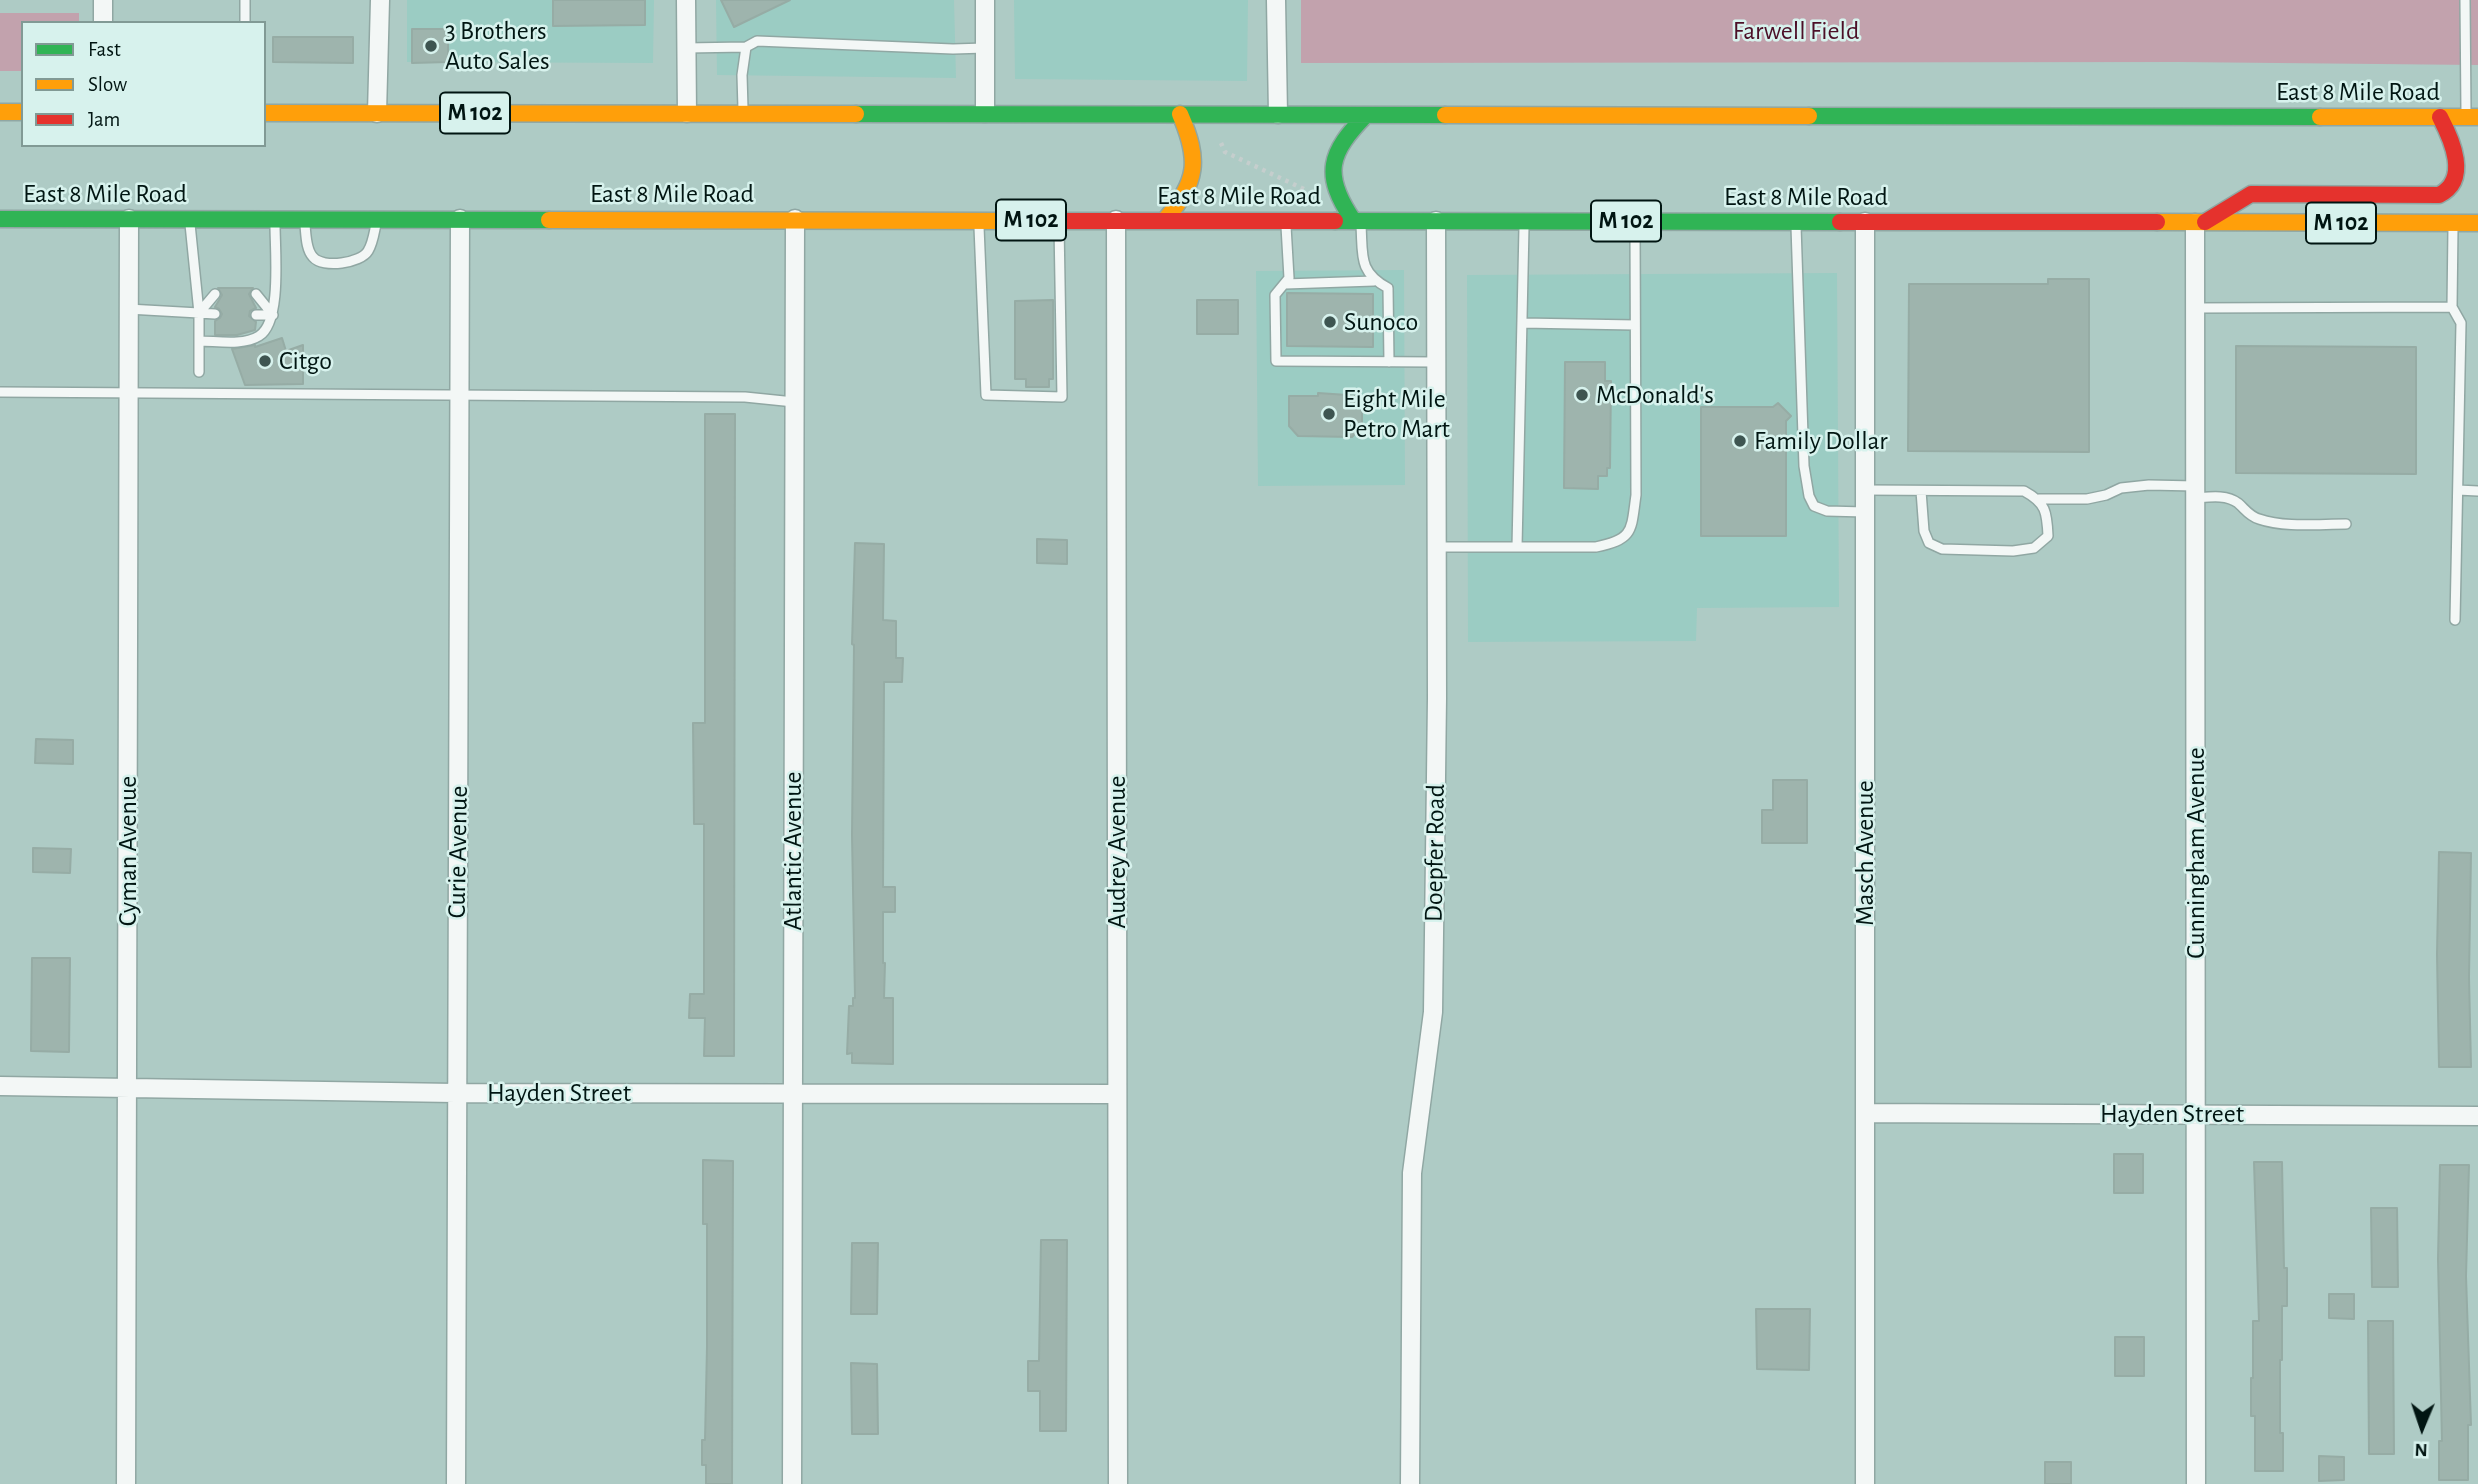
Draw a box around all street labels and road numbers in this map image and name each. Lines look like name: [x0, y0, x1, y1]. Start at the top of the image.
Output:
street label: East 8 Mile Road: [2276, 76, 2440, 108]
road number: M 102: [440, 92, 510, 134]
street label: East 8 Mile Road: [23, 178, 187, 210]
street label: East 8 Mile Road: [590, 178, 754, 210]
street label: East 8 Mile Road: [1157, 180, 1321, 212]
street label: East 8 Mile Road: [1724, 181, 1888, 213]
road number: M 102: [996, 200, 1066, 240]
road number: M 102: [1591, 201, 1661, 242]
road number: M 102: [2306, 202, 2376, 244]
street label: Cunningham Avenue: [2180, 747, 2212, 959]
street label: Atlantic Avenue: [777, 771, 809, 931]
street label: Cyman Avenue: [112, 776, 144, 926]
street label: Audrey Avenue: [1101, 776, 1133, 928]
street label: Masch Avenue: [1849, 780, 1881, 926]
street label: Doepfer Road: [1418, 784, 1452, 922]
street label: Curie Avenue: [441, 785, 475, 919]
street label: Hayden Street: [487, 1077, 631, 1109]
street label: Hayden Street: [2100, 1098, 2244, 1130]

